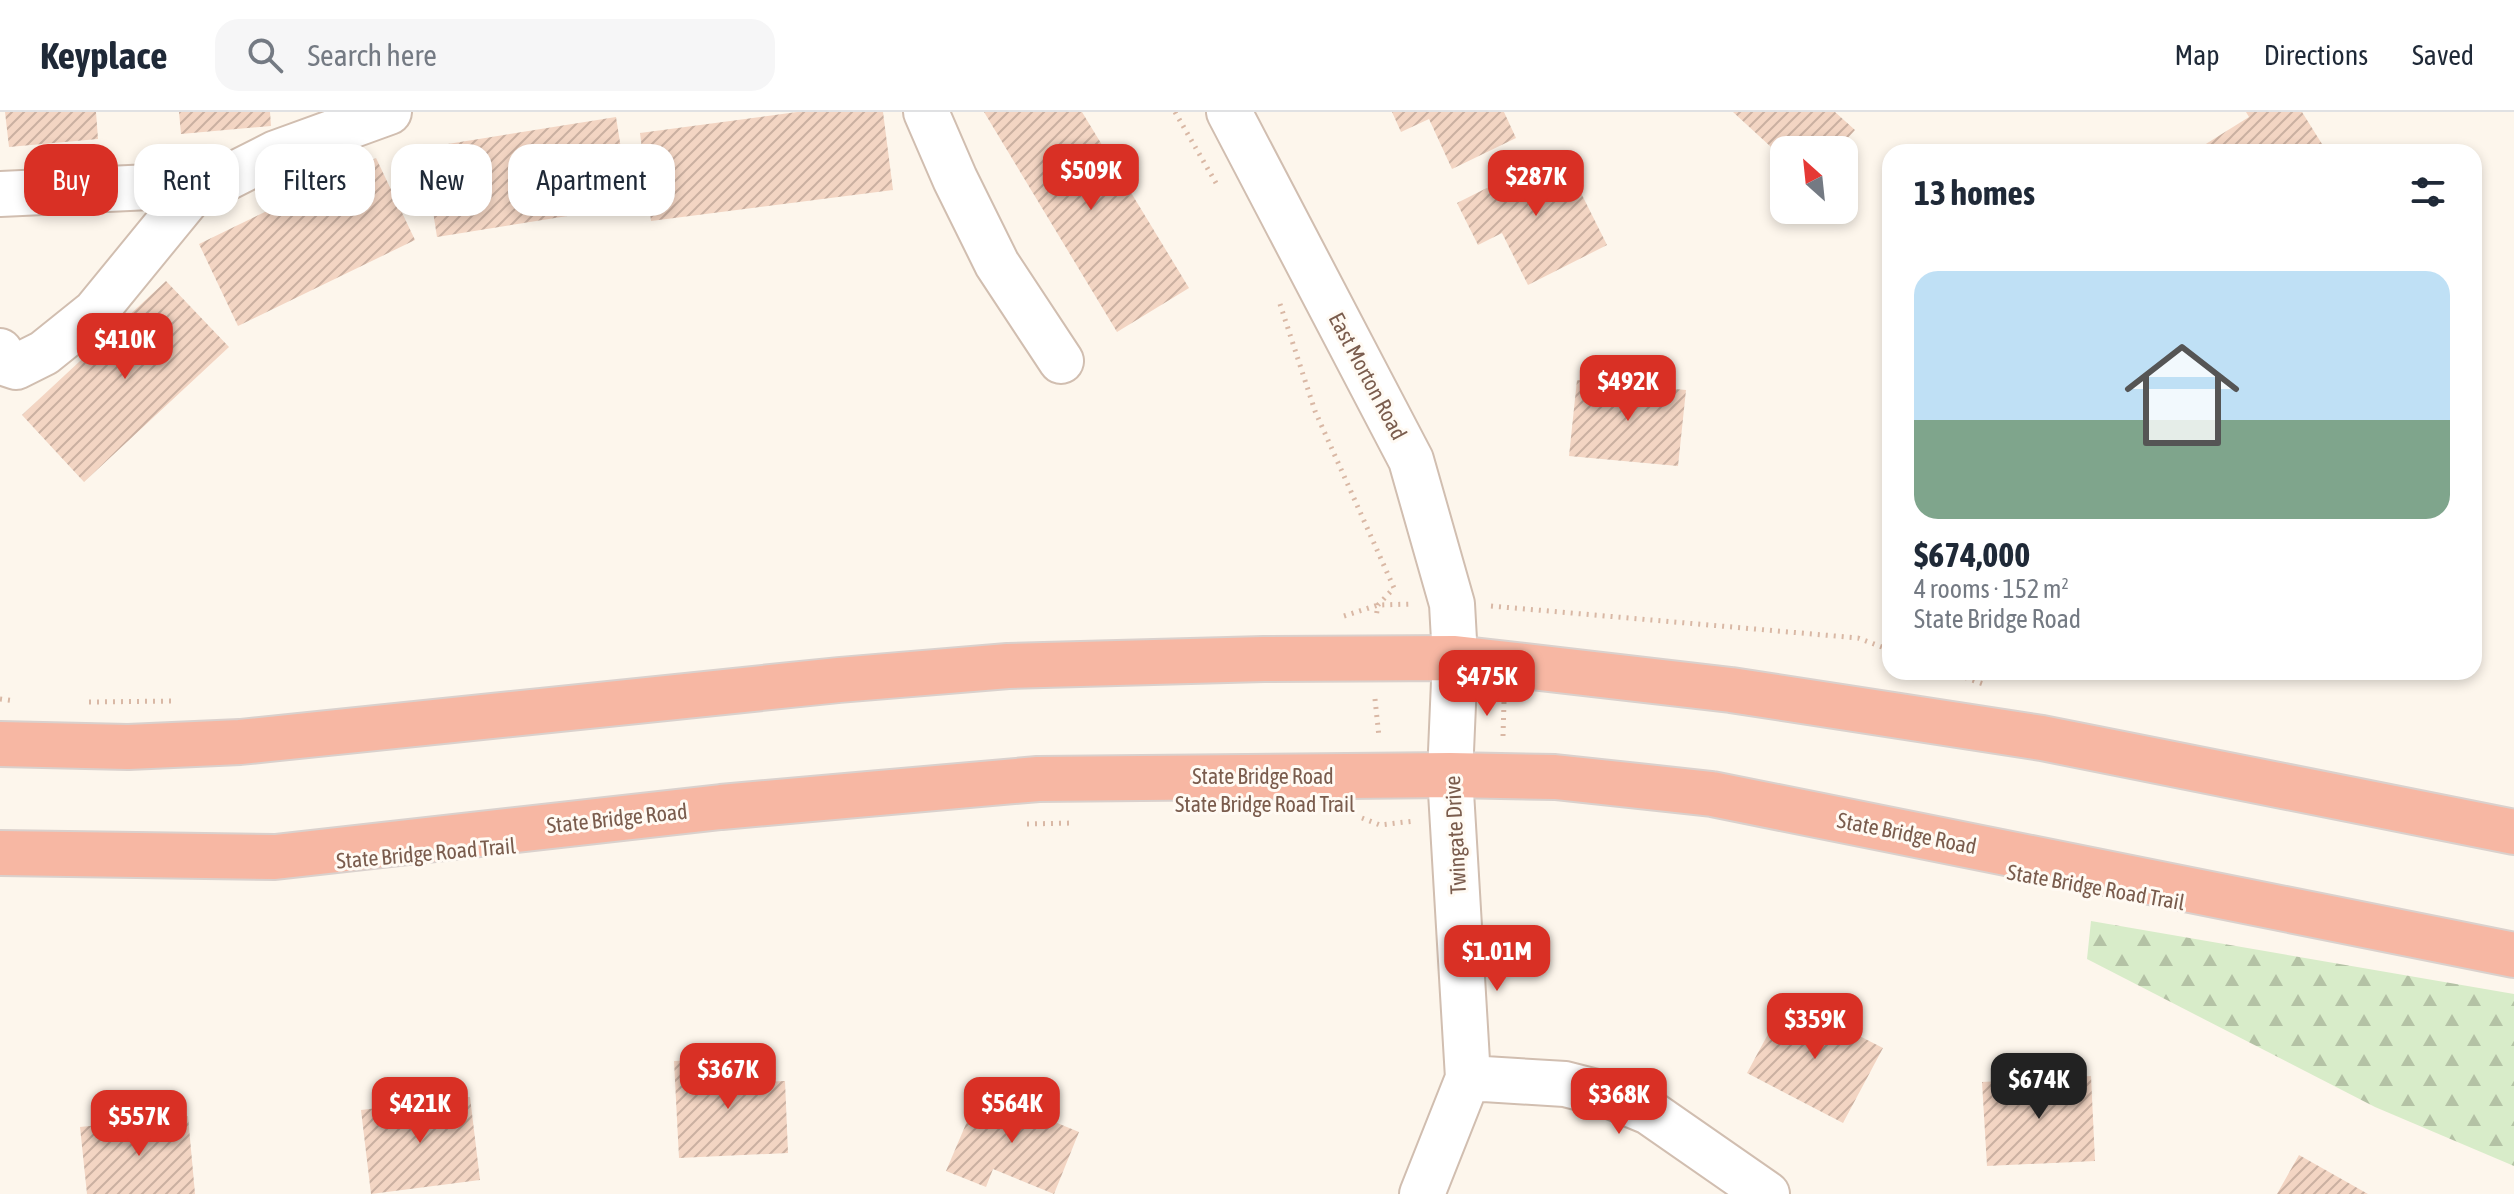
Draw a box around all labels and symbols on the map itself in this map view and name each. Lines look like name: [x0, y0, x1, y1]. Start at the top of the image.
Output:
north arrow: [1770, 136, 1858, 224]
pin: $509K: [1035, 144, 1147, 212]
pin: $287K: [1480, 150, 1592, 218]
street label: East Morton Road: [1324, 308, 1412, 444]
pin: $410K: [69, 313, 181, 381]
pin: $492K: [1572, 355, 1684, 423]
pin: $475K: [1431, 650, 1543, 718]
street label: State Bridge Road: [1192, 763, 1334, 789]
street label: Twingate Drive: [1439, 775, 1471, 895]
street label: State Bridge Road Trail: [1175, 791, 1355, 817]
street label: State Bridge Road: [545, 798, 689, 838]
street label: State Bridge Road: [1835, 807, 1979, 859]
street label: State Bridge Road Trail: [335, 832, 517, 874]
street label: State Bridge Road Trail: [2005, 859, 2187, 915]
pin: $1.01M: [1432, 925, 1562, 993]
pin: $359K: [1759, 993, 1871, 1061]
pin: $367K: [672, 1043, 784, 1111]
pin: $674K: [1983, 1053, 2095, 1121]
pin: $368K: [1563, 1068, 1675, 1136]
pin: $421K: [364, 1077, 476, 1145]
pin: $564K: [956, 1077, 1068, 1145]
pin: $557K: [83, 1090, 195, 1158]

